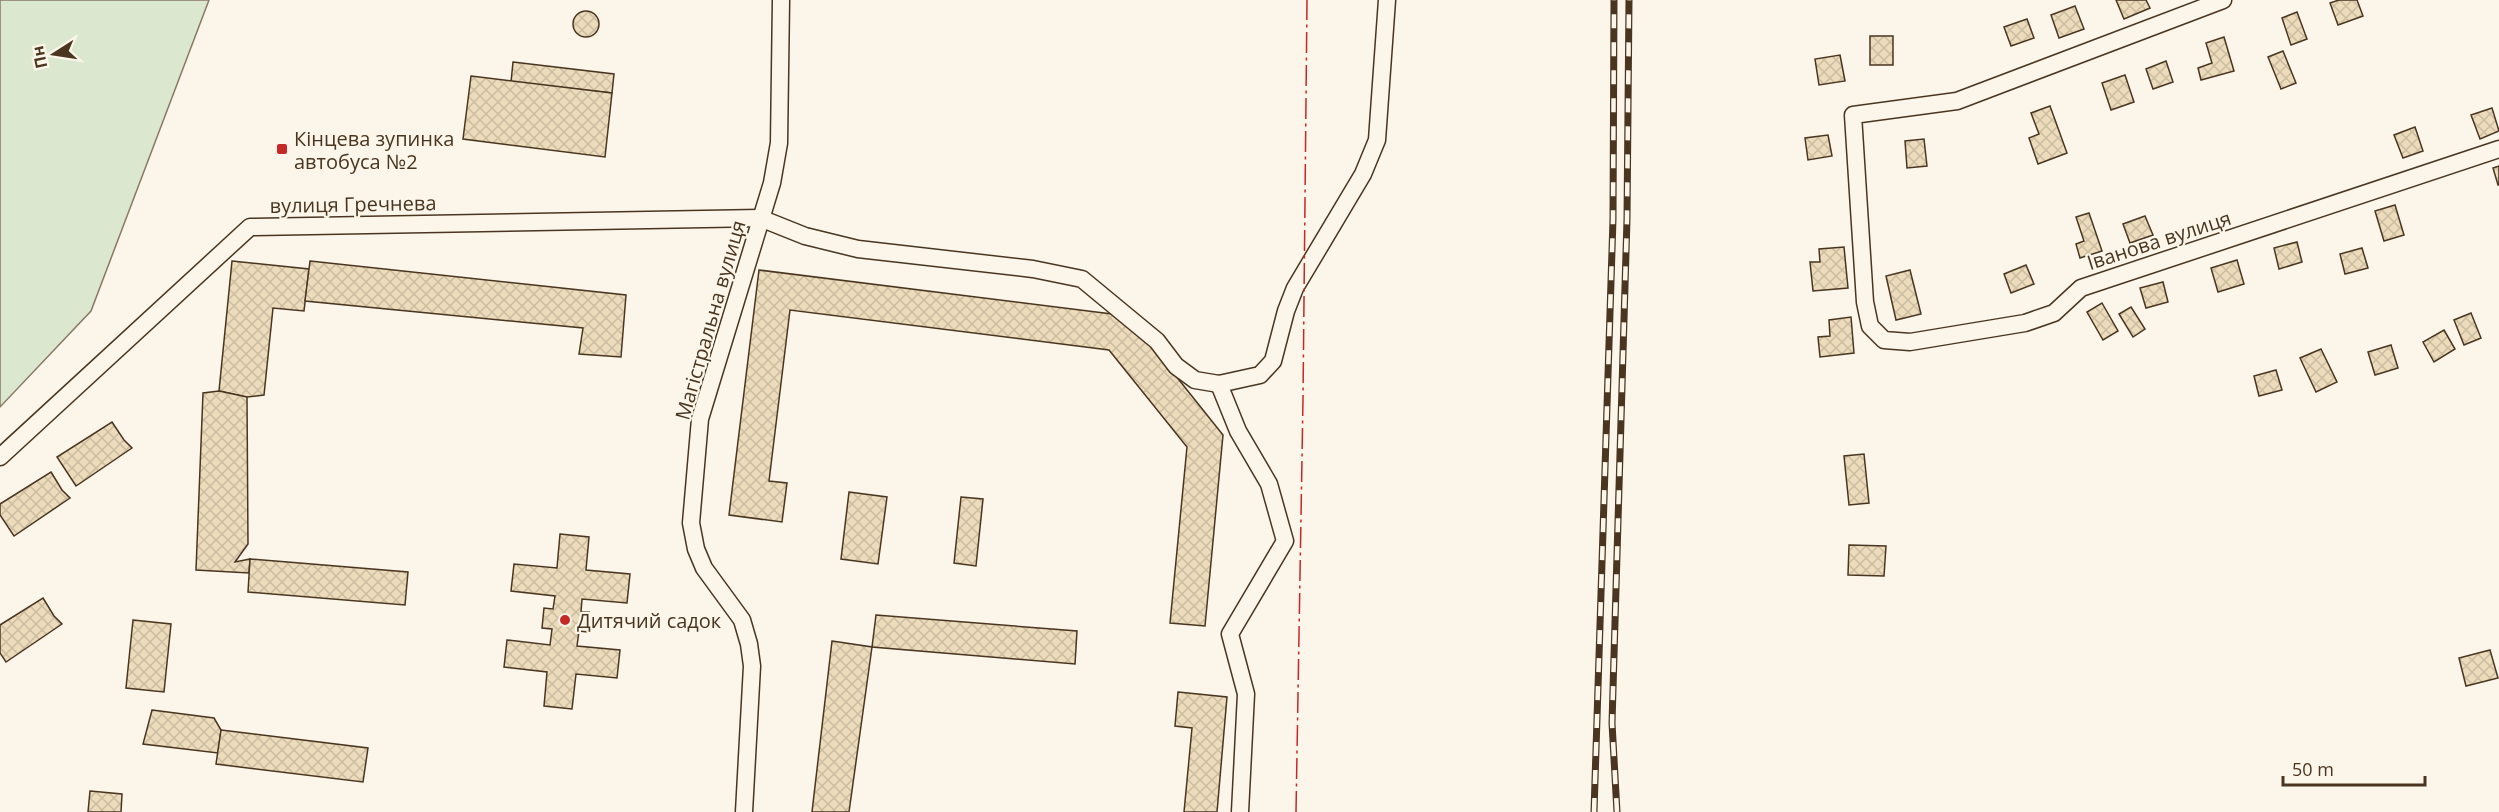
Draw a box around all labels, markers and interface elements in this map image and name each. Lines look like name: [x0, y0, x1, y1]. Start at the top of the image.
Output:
north arrow: [24, 24, 84, 84]
text: Пн: [26, 44, 52, 70]
place label: Кінцева зупинка автобуса №2: [294, 125, 454, 175]
marker: Кінцева зупинка автобуса №2: [275, 142, 289, 156]
street label: вулиця Гречнева: [269, 189, 437, 219]
street label: Іванова вулиця: [2084, 204, 2234, 276]
street label: Магістральна вулиця: [669, 217, 751, 423]
place label: Дитячий садок: [577, 607, 722, 634]
marker: Дитячий садок: [558, 613, 572, 627]
scale bar: [2283, 749, 2426, 787]
text: 50 m: [2292, 757, 2334, 781]

